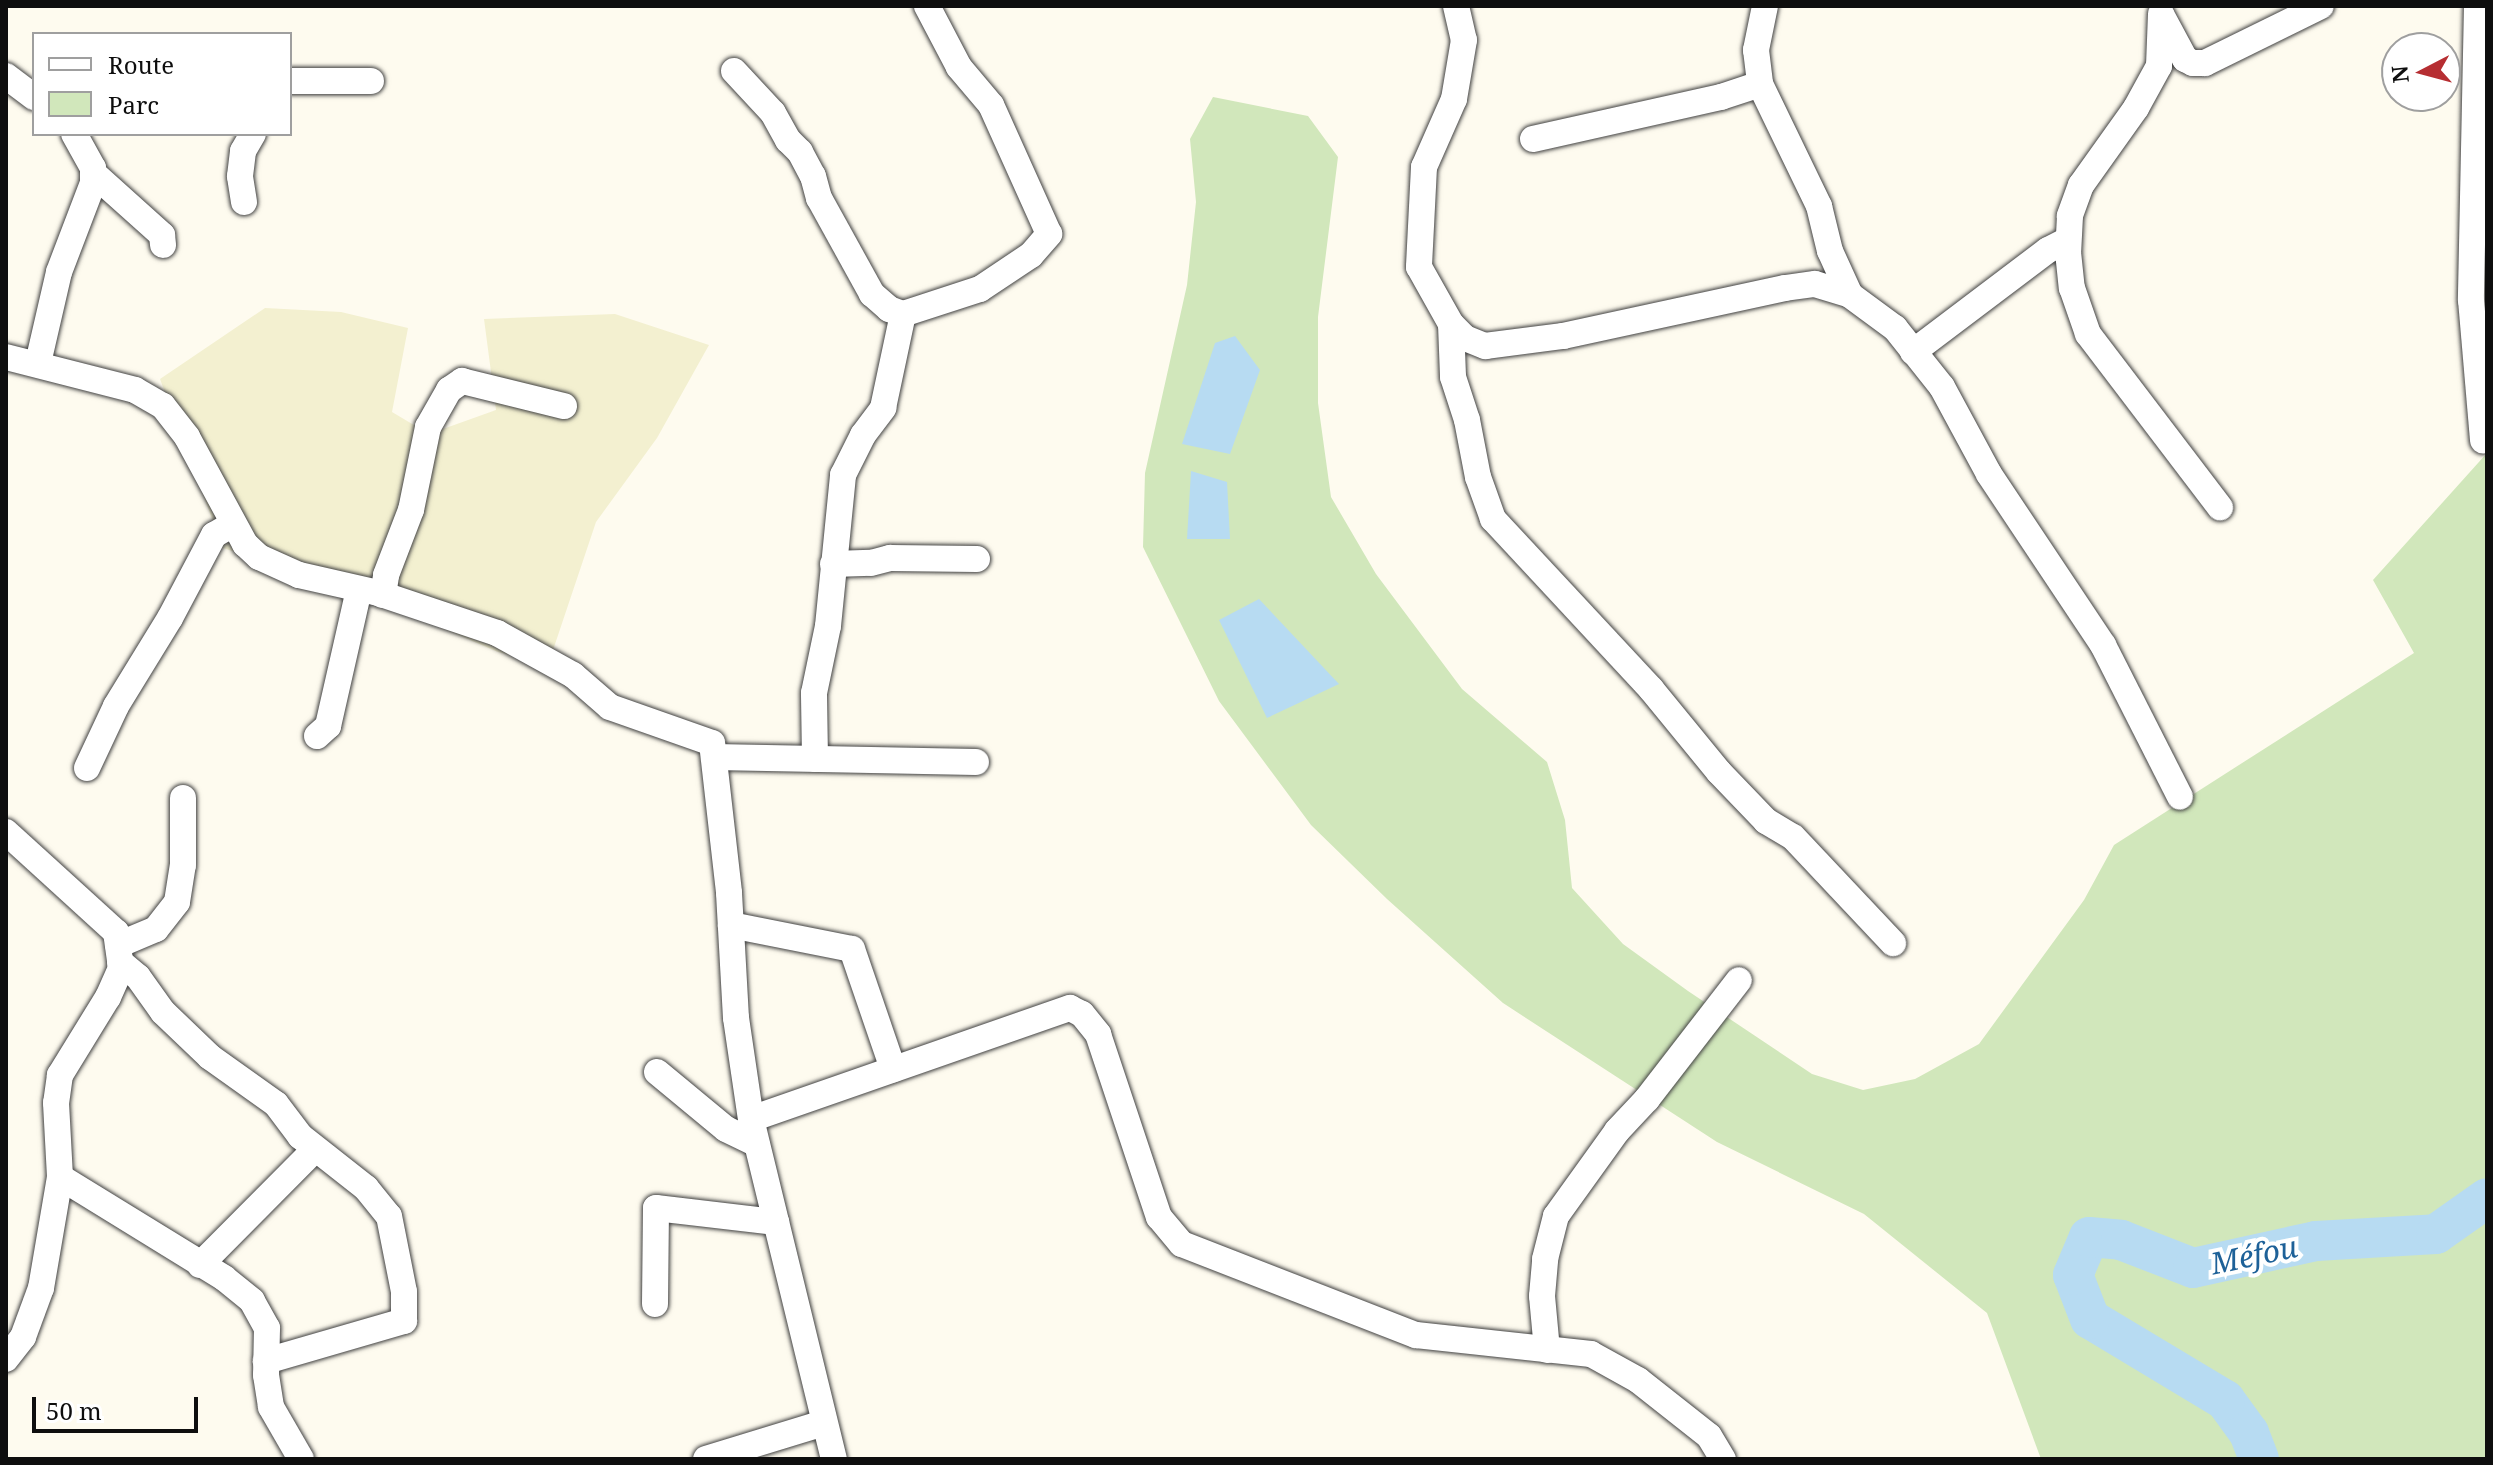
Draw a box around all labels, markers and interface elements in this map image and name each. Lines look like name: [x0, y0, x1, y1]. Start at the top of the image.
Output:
legend: [32, 32, 292, 136]
north arrow: [2381, 32, 2461, 112]
text: Route: [108, 48, 174, 81]
text: N: [2383, 64, 2415, 84]
text: Parc: [108, 88, 159, 121]
water label: Méfou: [2207, 1228, 2301, 1282]
scale bar: [36, 1381, 202, 1431]
text: 50 m: [46, 1394, 102, 1427]

